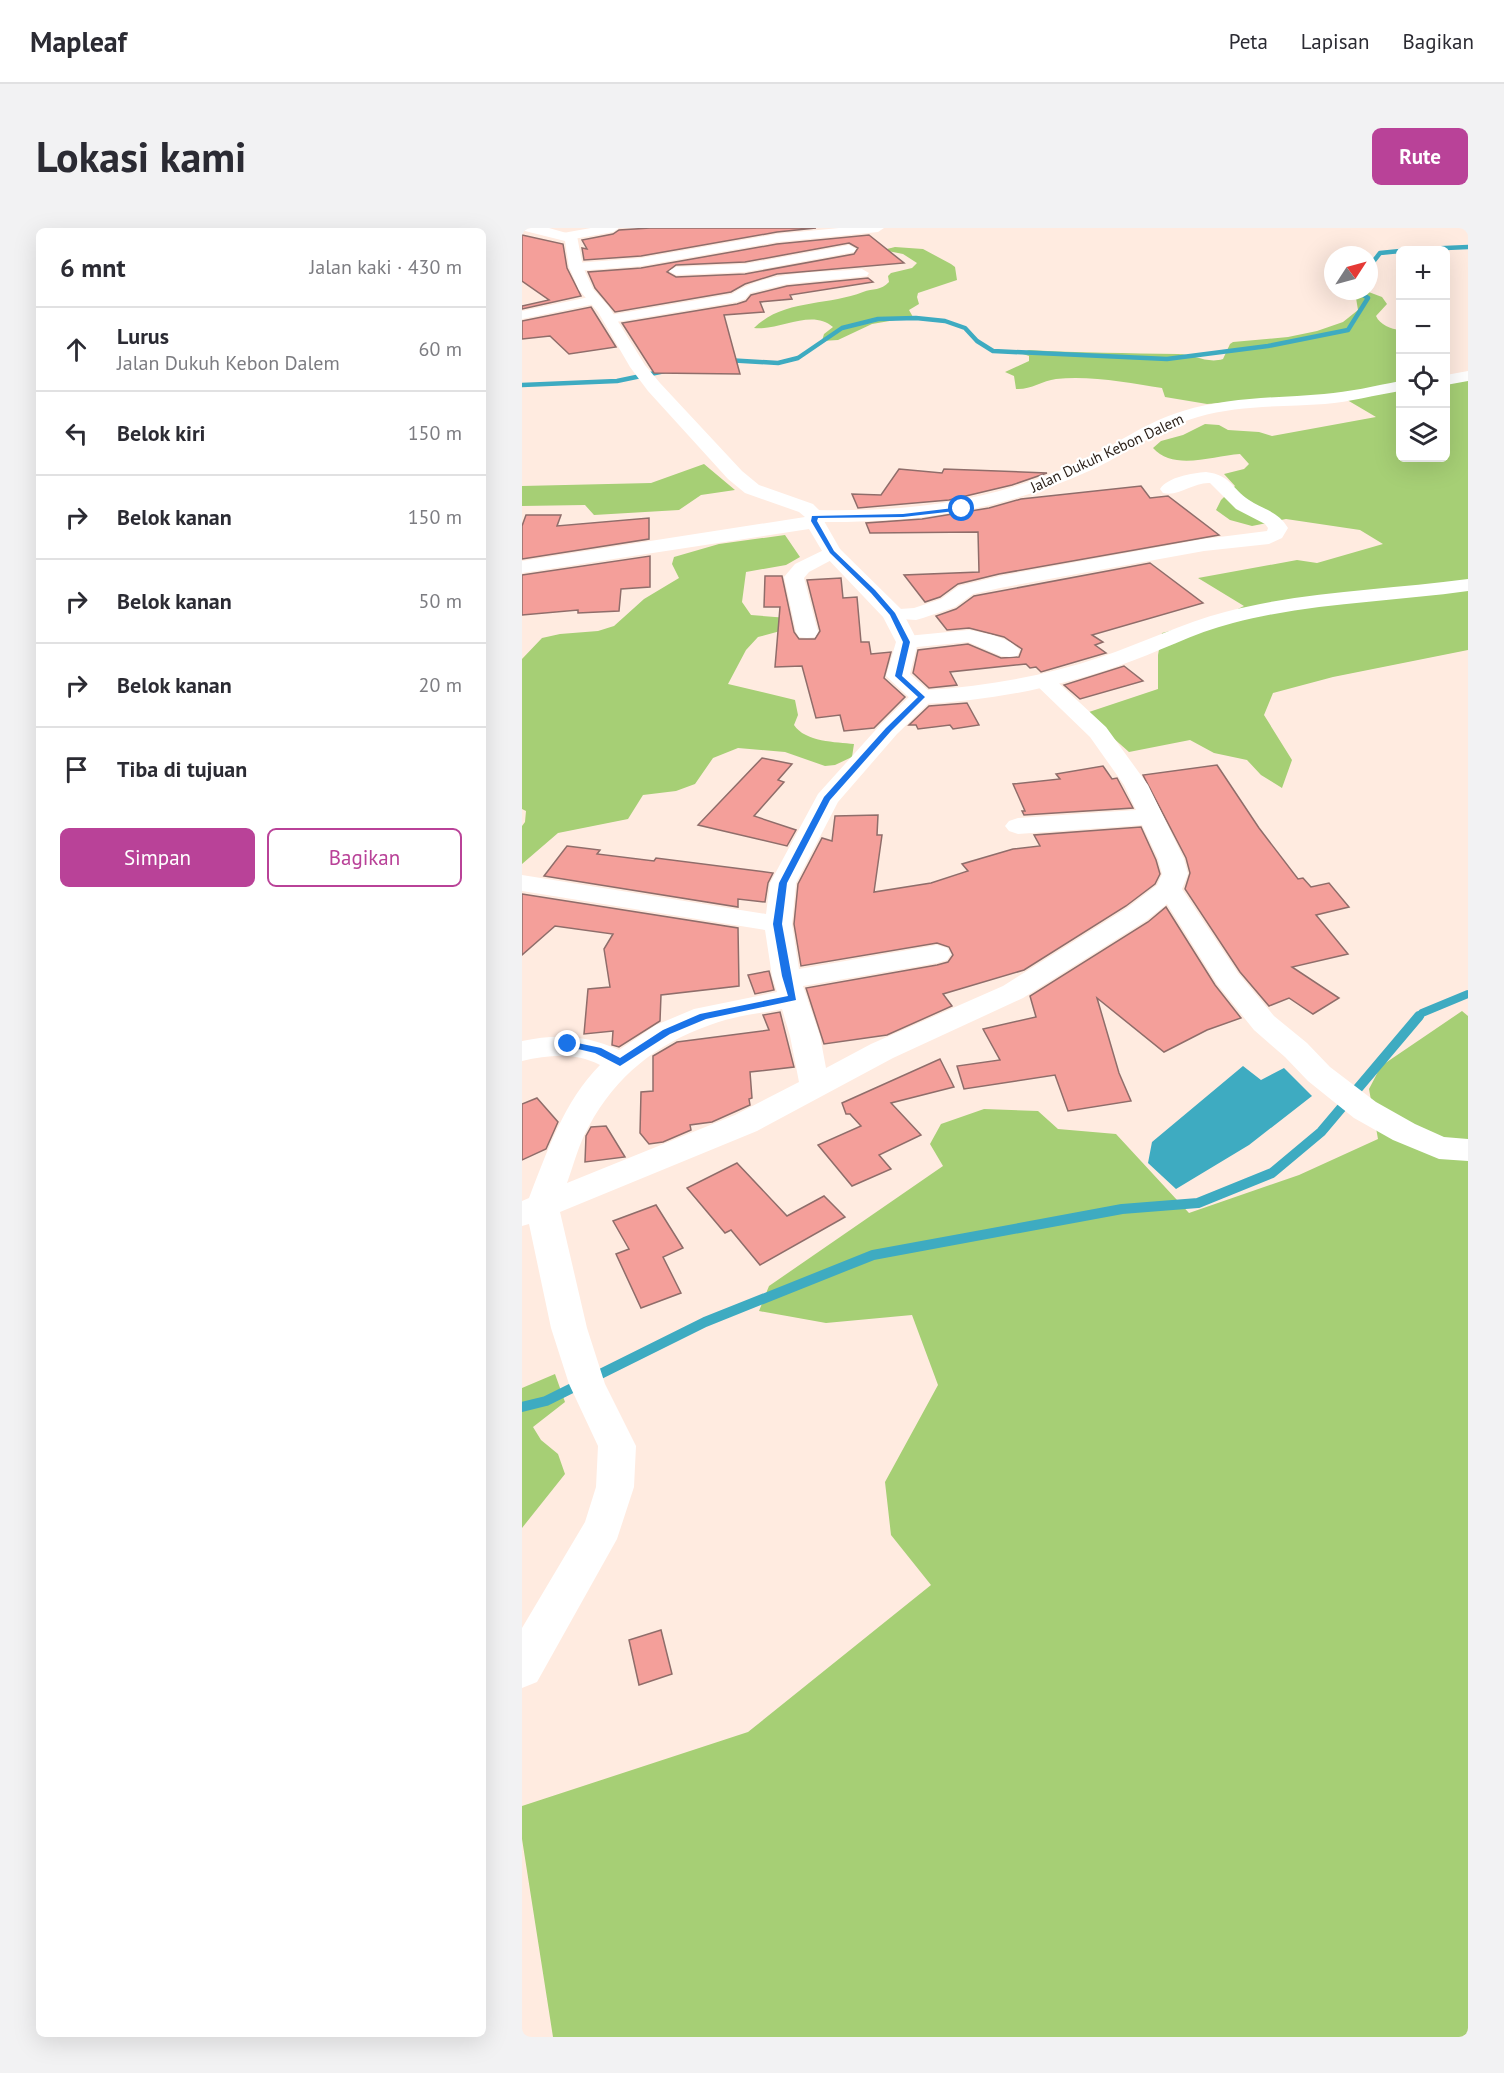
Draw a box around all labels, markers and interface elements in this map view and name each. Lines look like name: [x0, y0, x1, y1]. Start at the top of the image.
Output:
text: Mapleaf: [30, 23, 127, 60]
text: Peta: [1229, 28, 1268, 55]
text: Lapisan: [1301, 28, 1369, 55]
text: Bagikan: [1402, 28, 1474, 55]
button: Rute: [1372, 128, 1468, 185]
text: Lokasi kami: [36, 129, 246, 184]
north arrow: [1324, 246, 1378, 300]
map controls: [1396, 246, 1450, 462]
button: +: [1396, 246, 1450, 300]
text: 6 mnt: [60, 251, 126, 284]
text: Jalan kaki · 430 m: [309, 254, 462, 280]
button: −: [1396, 300, 1450, 354]
text: Lurus: [117, 322, 169, 350]
icon: ahead: [60, 333, 93, 366]
text: 60 m: [419, 336, 462, 362]
text: Jalan Dukuh Kebon Dalem: [117, 350, 340, 376]
button: locate: [1396, 354, 1450, 408]
button: layers: [1396, 408, 1450, 462]
street label: Jalan Dukuh Kebon Dalem: [1026, 409, 1187, 497]
icon: left: [60, 417, 93, 450]
text: Belok kiri: [117, 419, 206, 447]
text: 150 m: [408, 420, 462, 446]
route start: [948, 495, 974, 521]
icon: right: [60, 501, 93, 534]
text: Belok kanan: [117, 503, 232, 531]
text: 150 m: [408, 504, 462, 530]
icon: right: [60, 585, 93, 618]
text: Belok kanan: [117, 587, 232, 615]
text: 50 m: [419, 588, 462, 614]
icon: right: [60, 669, 93, 702]
text: Belok kanan: [117, 671, 232, 699]
text: 20 m: [419, 672, 462, 698]
icon: arrive: [60, 753, 93, 786]
text: Tiba di tujuan: [117, 755, 247, 783]
button: Simpan: [60, 828, 255, 887]
button: Bagikan: [267, 828, 462, 887]
route end: [554, 1030, 580, 1056]

